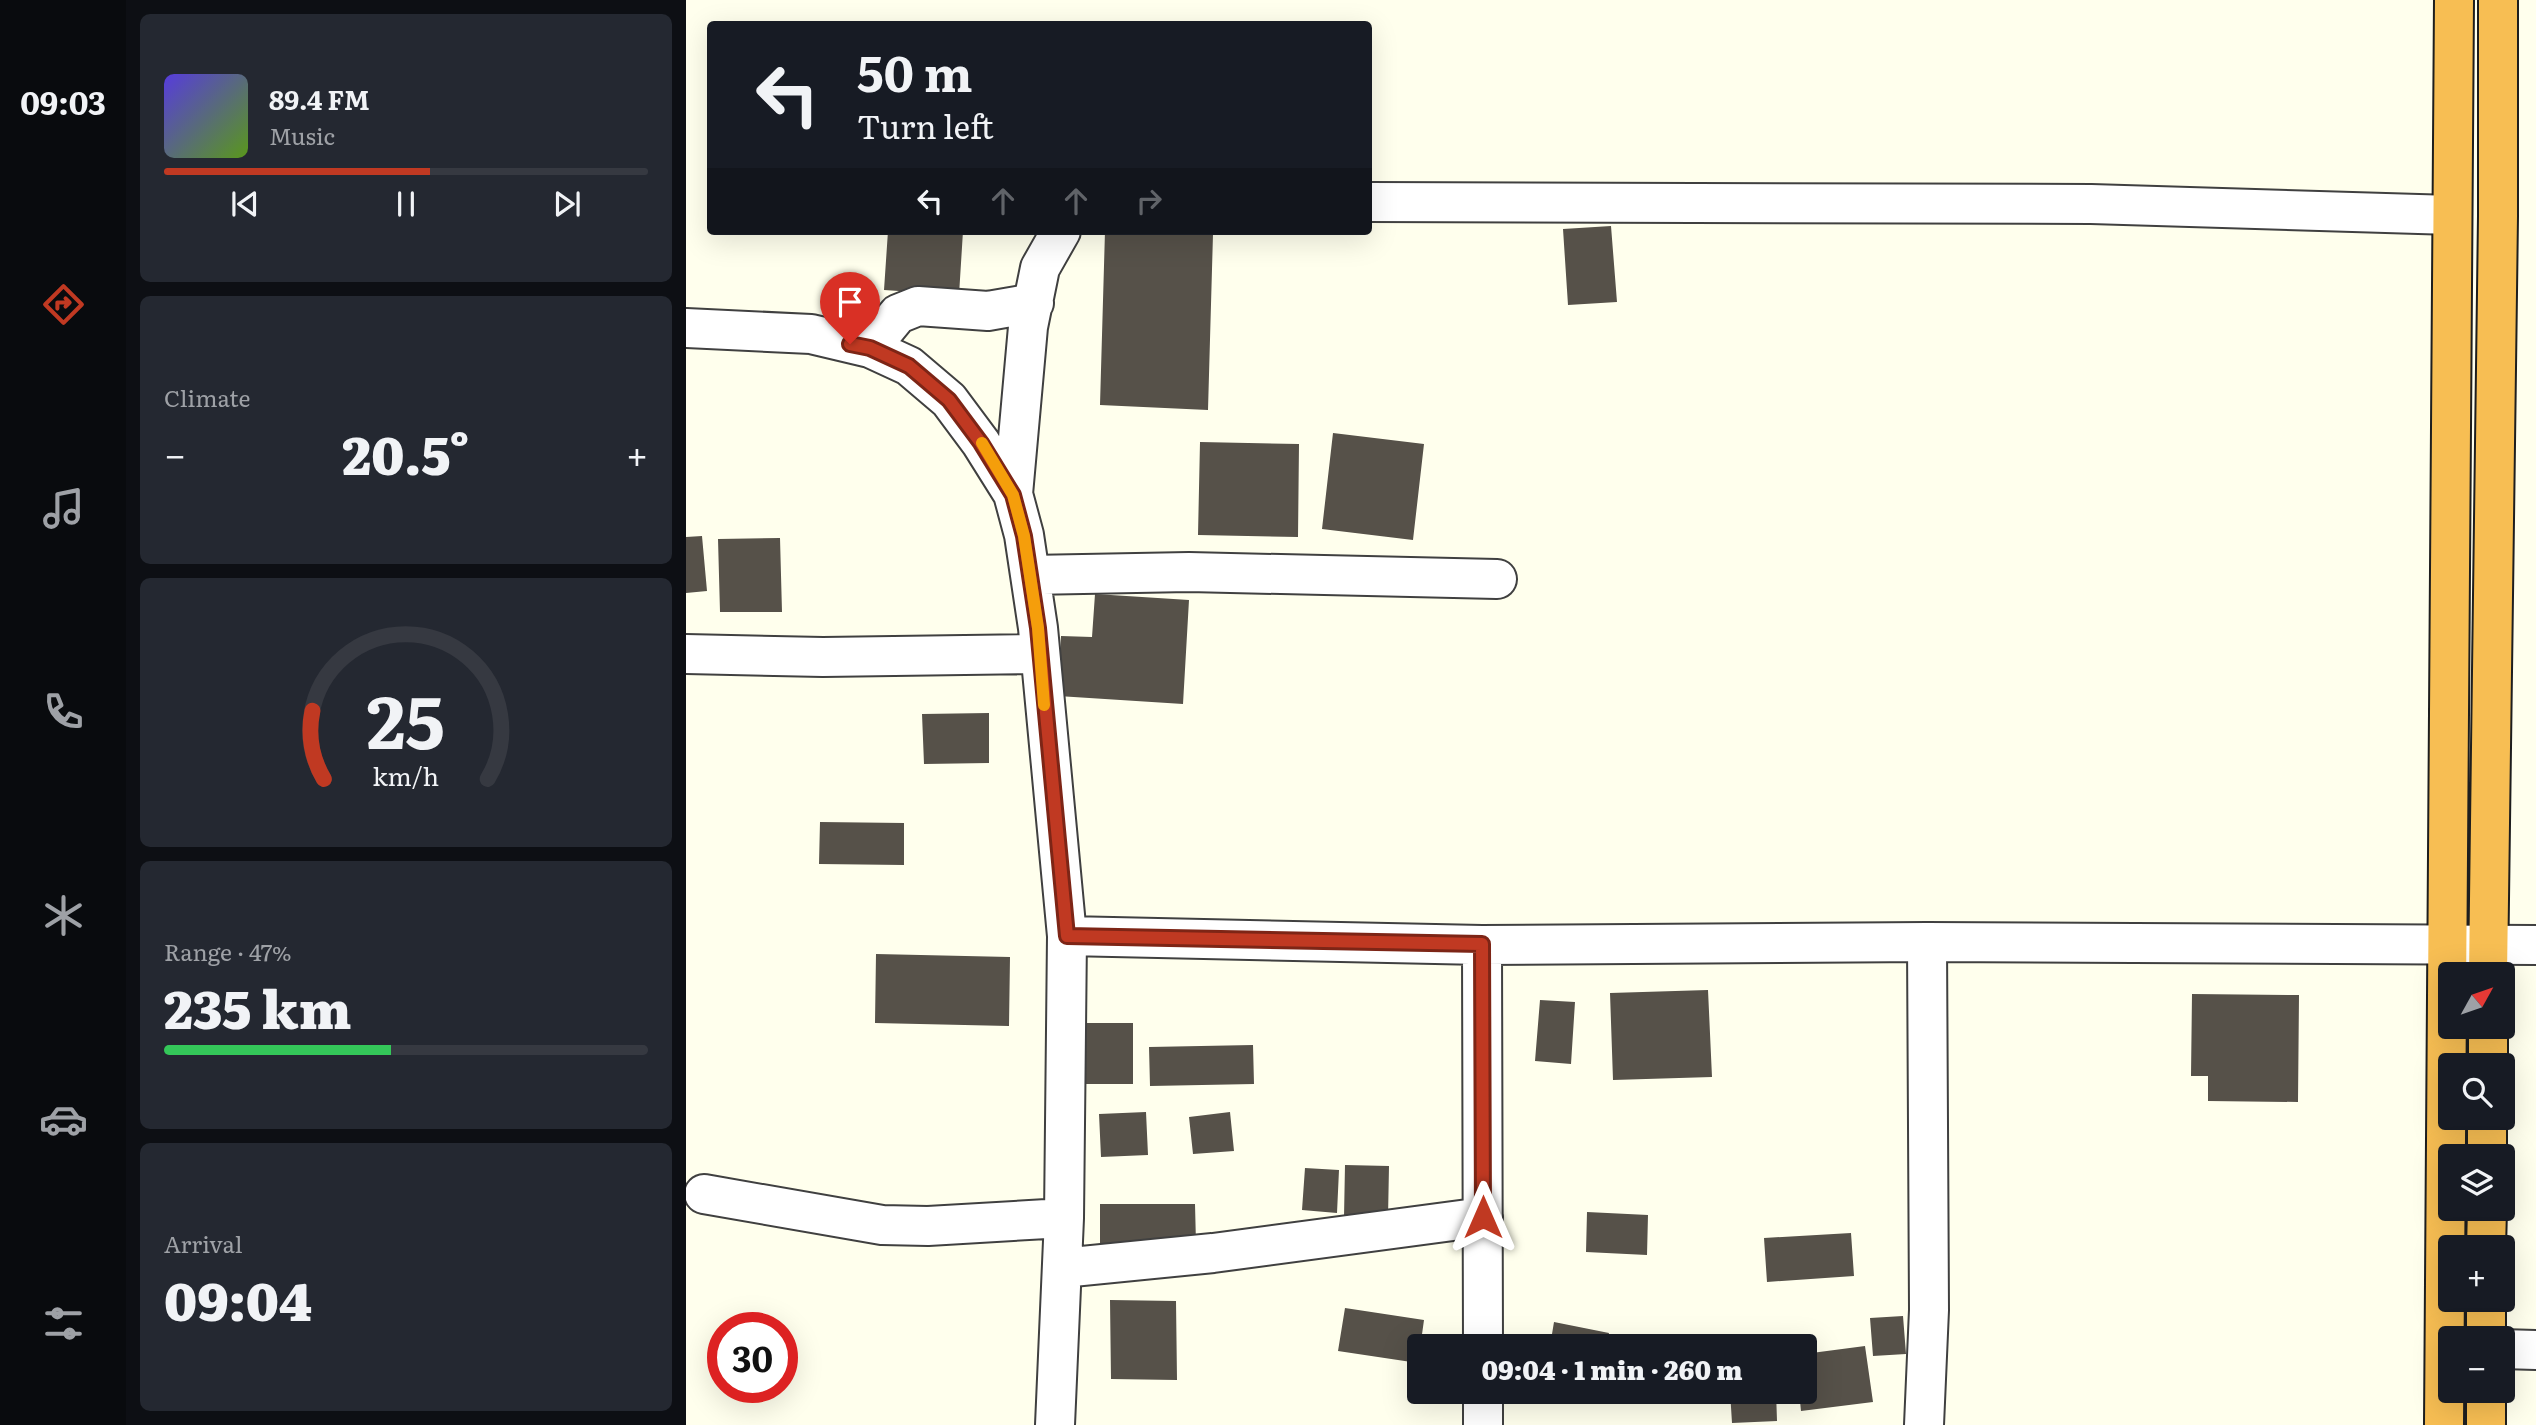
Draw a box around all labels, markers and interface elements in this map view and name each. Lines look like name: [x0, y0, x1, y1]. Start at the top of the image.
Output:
text: 50 m: [857, 34, 973, 107]
icon: left: [742, 49, 833, 140]
text: 09:03: [20, 77, 106, 125]
text: 89.4 FM: [269, 79, 370, 118]
text: Turn left: [857, 101, 994, 149]
text: Music: [269, 118, 335, 152]
icon: left: [911, 182, 949, 220]
icon: ahead: [984, 182, 1022, 220]
icon: ahead: [1057, 182, 1095, 220]
icon: right: [1130, 182, 1168, 220]
icon: previous: [226, 185, 264, 223]
icon: pause: [387, 185, 425, 223]
icon: next: [548, 185, 586, 223]
pin: [820, 272, 880, 344]
icon: directions: [39, 280, 88, 329]
icon: arrive: [831, 283, 869, 321]
text: Climate: [164, 380, 250, 414]
text: 20.5°: [342, 414, 470, 491]
text: −: [164, 424, 186, 481]
text: +: [626, 424, 648, 481]
icon: music: [39, 484, 88, 533]
text: 25: [367, 663, 445, 771]
icon: phone: [39, 687, 88, 736]
text: km/h: [373, 756, 439, 793]
icon: climate: [39, 891, 88, 940]
text: Range · 47%: [164, 934, 292, 968]
north arrow: [2438, 962, 2515, 1040]
map controls: [2438, 962, 2515, 1403]
text: 235 km: [164, 968, 351, 1045]
button: search: [2438, 1053, 2515, 1130]
icon: car: [39, 1095, 88, 1144]
button: layers: [2438, 1144, 2515, 1221]
position arrow: [1446, 1180, 1520, 1254]
text: Arrival: [164, 1226, 243, 1260]
button: +: [2438, 1235, 2515, 1312]
text: 09:04: [164, 1260, 312, 1337]
icon: filters: [39, 1299, 88, 1348]
speed limit sign: 30: [707, 1312, 798, 1403]
button: −: [2438, 1326, 2515, 1403]
text: 09:04 · 1 min · 260 m: [1481, 1349, 1743, 1388]

